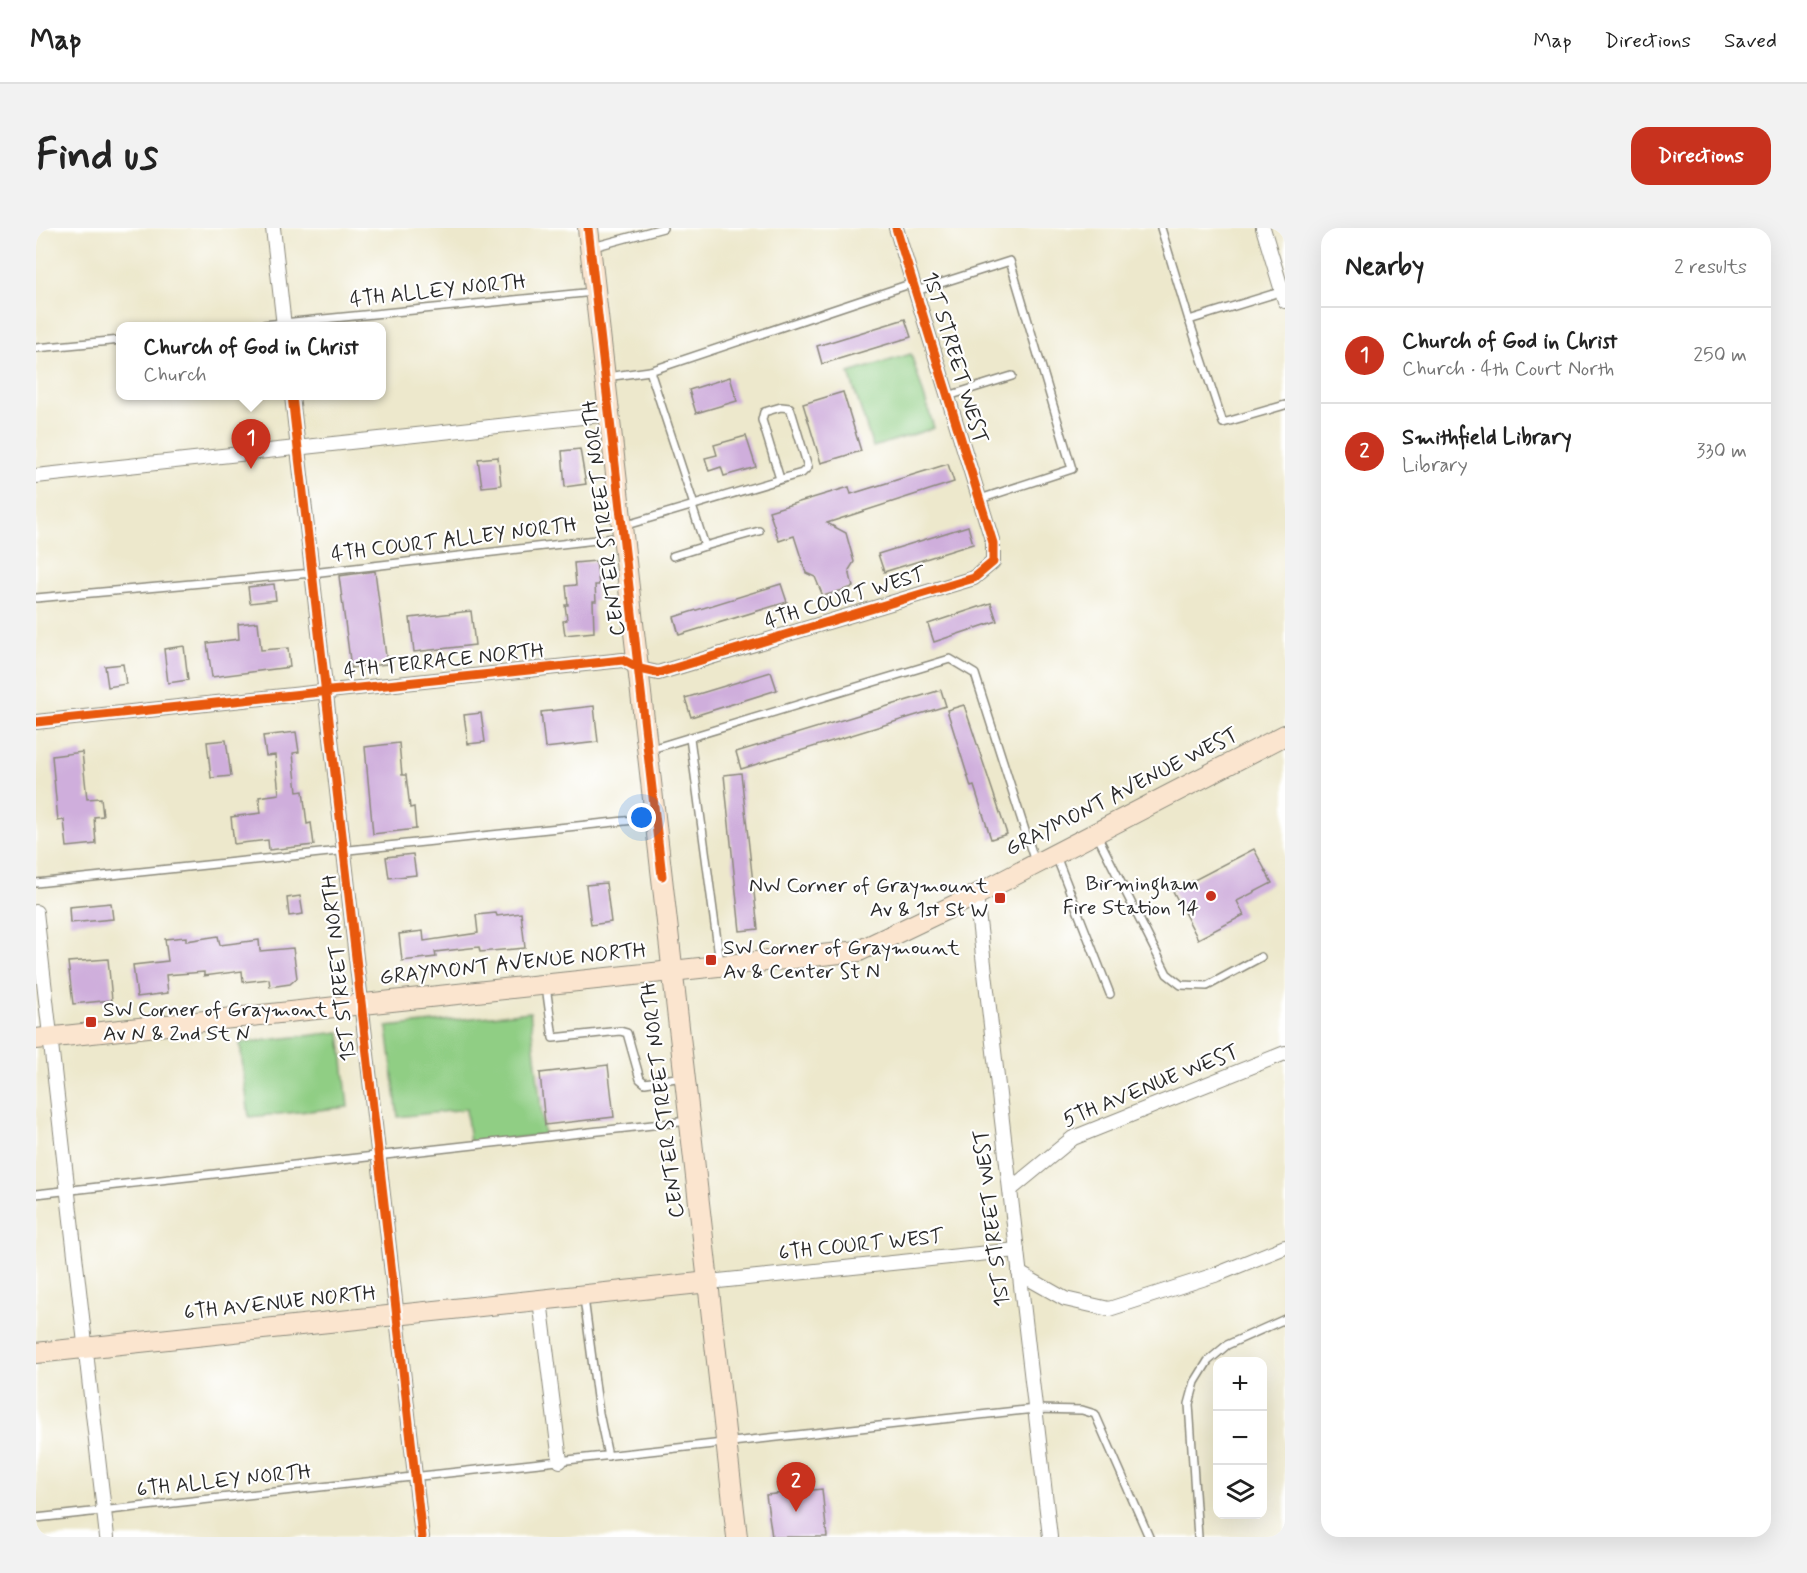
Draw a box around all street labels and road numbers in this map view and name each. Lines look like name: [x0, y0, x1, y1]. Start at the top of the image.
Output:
street label: 4TH ALLEY NORTH: [348, 268, 528, 314]
street label: 1ST STREET WEST: [915, 268, 995, 448]
street label: CENTER STREET NORTH: [576, 398, 632, 638]
street label: 4TH COURT ALLEY NORTH: [329, 511, 579, 569]
street label: 4TH COURT WEST: [761, 560, 930, 636]
street label: 4TH TERRACE NORTH: [342, 637, 546, 685]
street label: GRAYMONT AVENUE WEST: [1001, 721, 1243, 863]
street label: 1ST STREET NORTH: [315, 873, 363, 1063]
street label: GRAYMONT AVENUE NORTH: [378, 936, 648, 992]
street label: CENTER STREET NORTH: [635, 980, 691, 1220]
street label: 5TH AVENUE WEST: [1059, 1038, 1243, 1134]
street label: 1ST STREET WEST: [967, 1128, 1017, 1308]
street label: 6TH COURT WEST: [777, 1222, 945, 1268]
street label: 6TH AVENUE NORTH: [183, 1279, 377, 1327]
street label: 6TH ALLEY NORTH: [135, 1458, 313, 1504]

